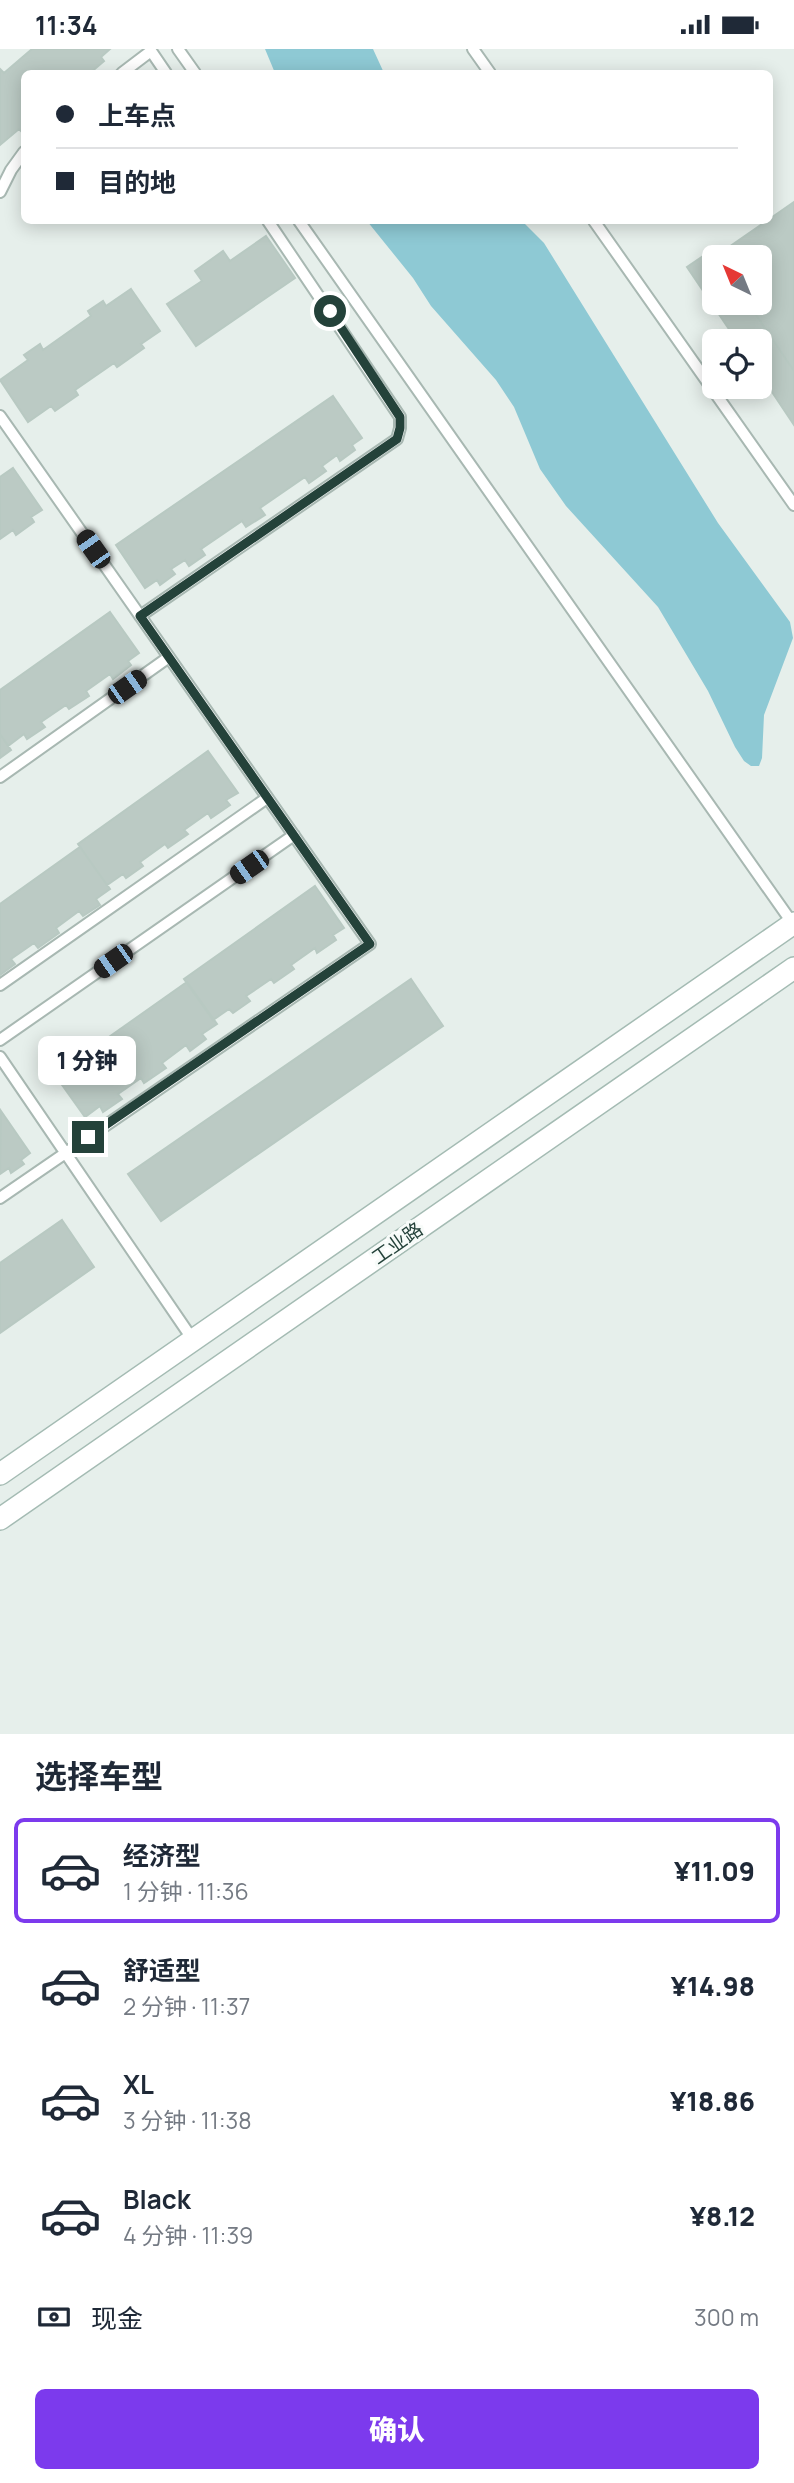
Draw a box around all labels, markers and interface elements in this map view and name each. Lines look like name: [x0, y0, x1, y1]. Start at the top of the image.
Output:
text: 11:34: [35, 7, 98, 43]
text: 上车点: [98, 97, 176, 133]
text: 目的地: [98, 164, 176, 200]
north arrow: [702, 245, 772, 315]
map controls: [702, 245, 772, 399]
route start: [314, 295, 346, 327]
button: locate: [702, 329, 772, 399]
car: [73, 526, 114, 572]
car: [104, 666, 151, 708]
car: [226, 846, 273, 888]
car: [90, 940, 137, 982]
callout: 1 分钟: [39, 1035, 137, 1085]
text: 1 分钟: [56, 1044, 118, 1076]
route end: [72, 1121, 104, 1153]
street label: 工业路: [366, 1216, 428, 1270]
text: 选择车型: [35, 1754, 163, 1798]
text: 经济型: [123, 1837, 201, 1873]
icon: car: [39, 1839, 102, 1902]
text: ¥11.09: [674, 1853, 755, 1889]
text: 1 分钟 · 11:36: [123, 1875, 249, 1907]
text: 舒适型: [123, 1952, 201, 1988]
icon: car: [39, 1954, 102, 2017]
text: ¥14.98: [671, 1968, 755, 2004]
text: 2 分钟 · 11:37: [123, 1990, 250, 2022]
text: XL: [123, 2066, 154, 2102]
icon: car: [39, 2069, 102, 2132]
text: ¥18.86: [670, 2083, 755, 2119]
text: 3 分钟 · 11:38: [123, 2104, 252, 2136]
text: Black: [123, 2181, 191, 2217]
icon: car: [39, 2184, 102, 2247]
text: ¥8.12: [690, 2198, 755, 2234]
text: 4 分钟 · 11:39: [123, 2219, 253, 2251]
icon: cash: [35, 2298, 73, 2336]
text: 现金: [91, 2300, 143, 2336]
text: 300 m: [694, 2301, 759, 2333]
button: 确认: [35, 2389, 759, 2469]

